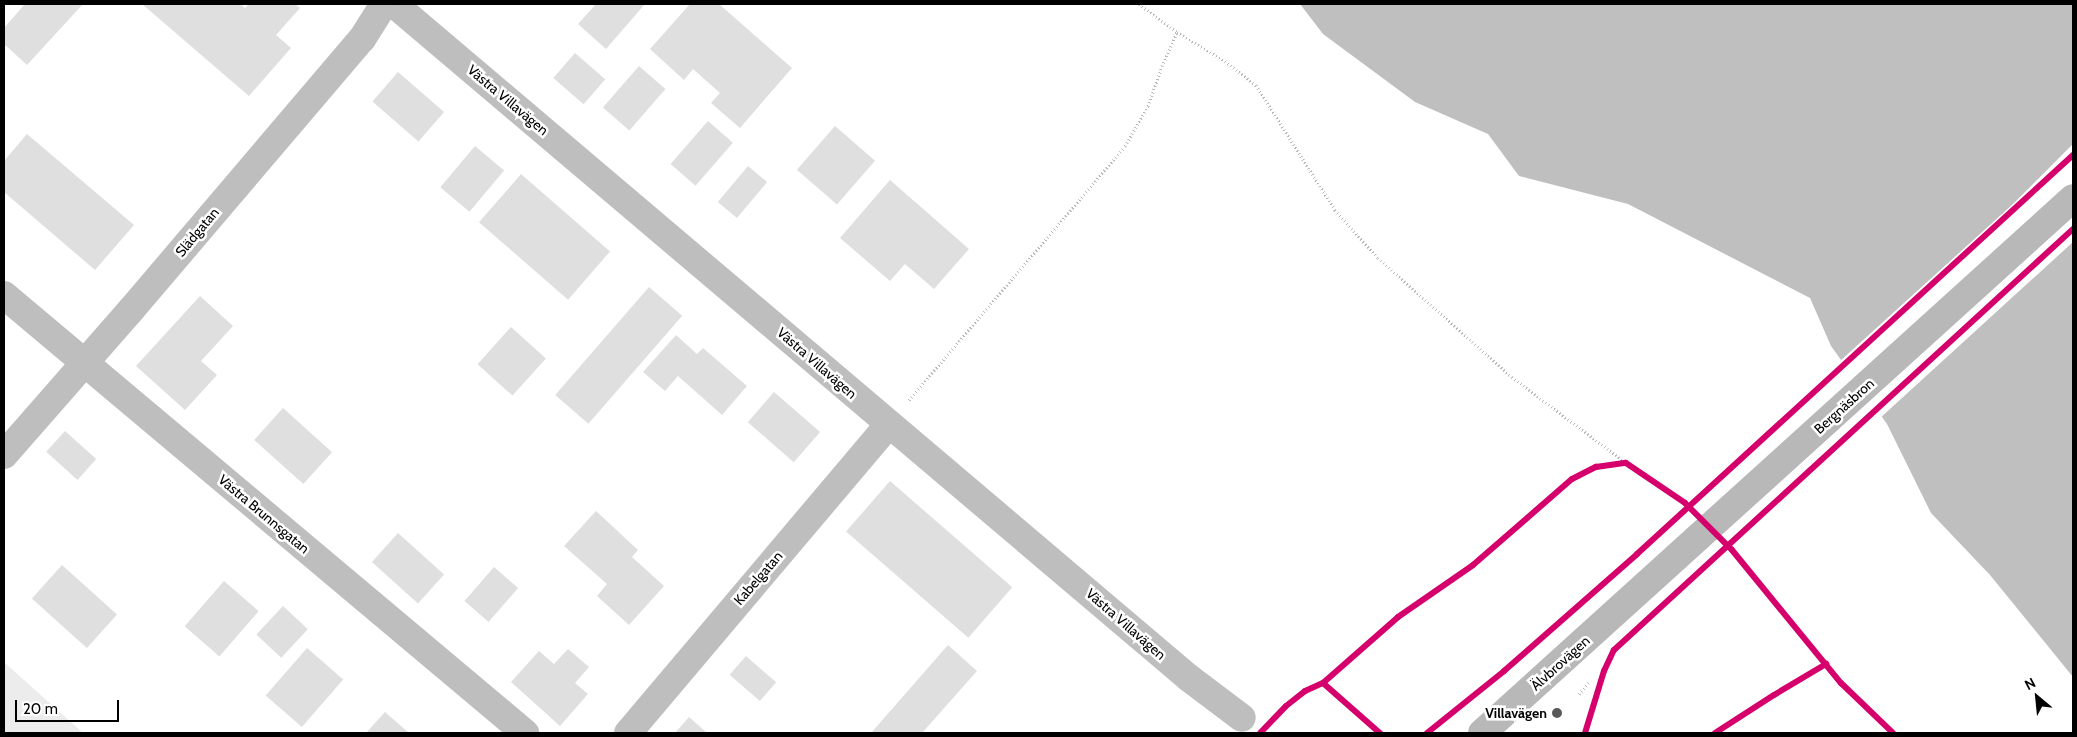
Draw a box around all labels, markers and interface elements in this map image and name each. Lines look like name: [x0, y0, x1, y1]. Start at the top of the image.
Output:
street label: Västra Villavägen: [464, 61, 552, 139]
street label: Slädgatan: [172, 204, 222, 260]
street label: Västra Villavägen: [774, 324, 860, 402]
street label: Bergnäsbron: [1811, 375, 1877, 437]
street label: Västra Brunnsgatan: [215, 471, 313, 557]
street label: Kabelgatan: [730, 548, 786, 608]
street label: Västra Villavägen: [1083, 585, 1169, 663]
street label: Älvbrovägen: [1527, 632, 1593, 694]
north arrow: [2012, 672, 2062, 722]
text: N: [2021, 673, 2039, 694]
scale bar: [18, 690, 121, 722]
text: 20 m: [23, 700, 58, 718]
place label: Villavägen: [1485, 705, 1547, 721]
marker: Villavägen: [1551, 707, 1563, 719]

